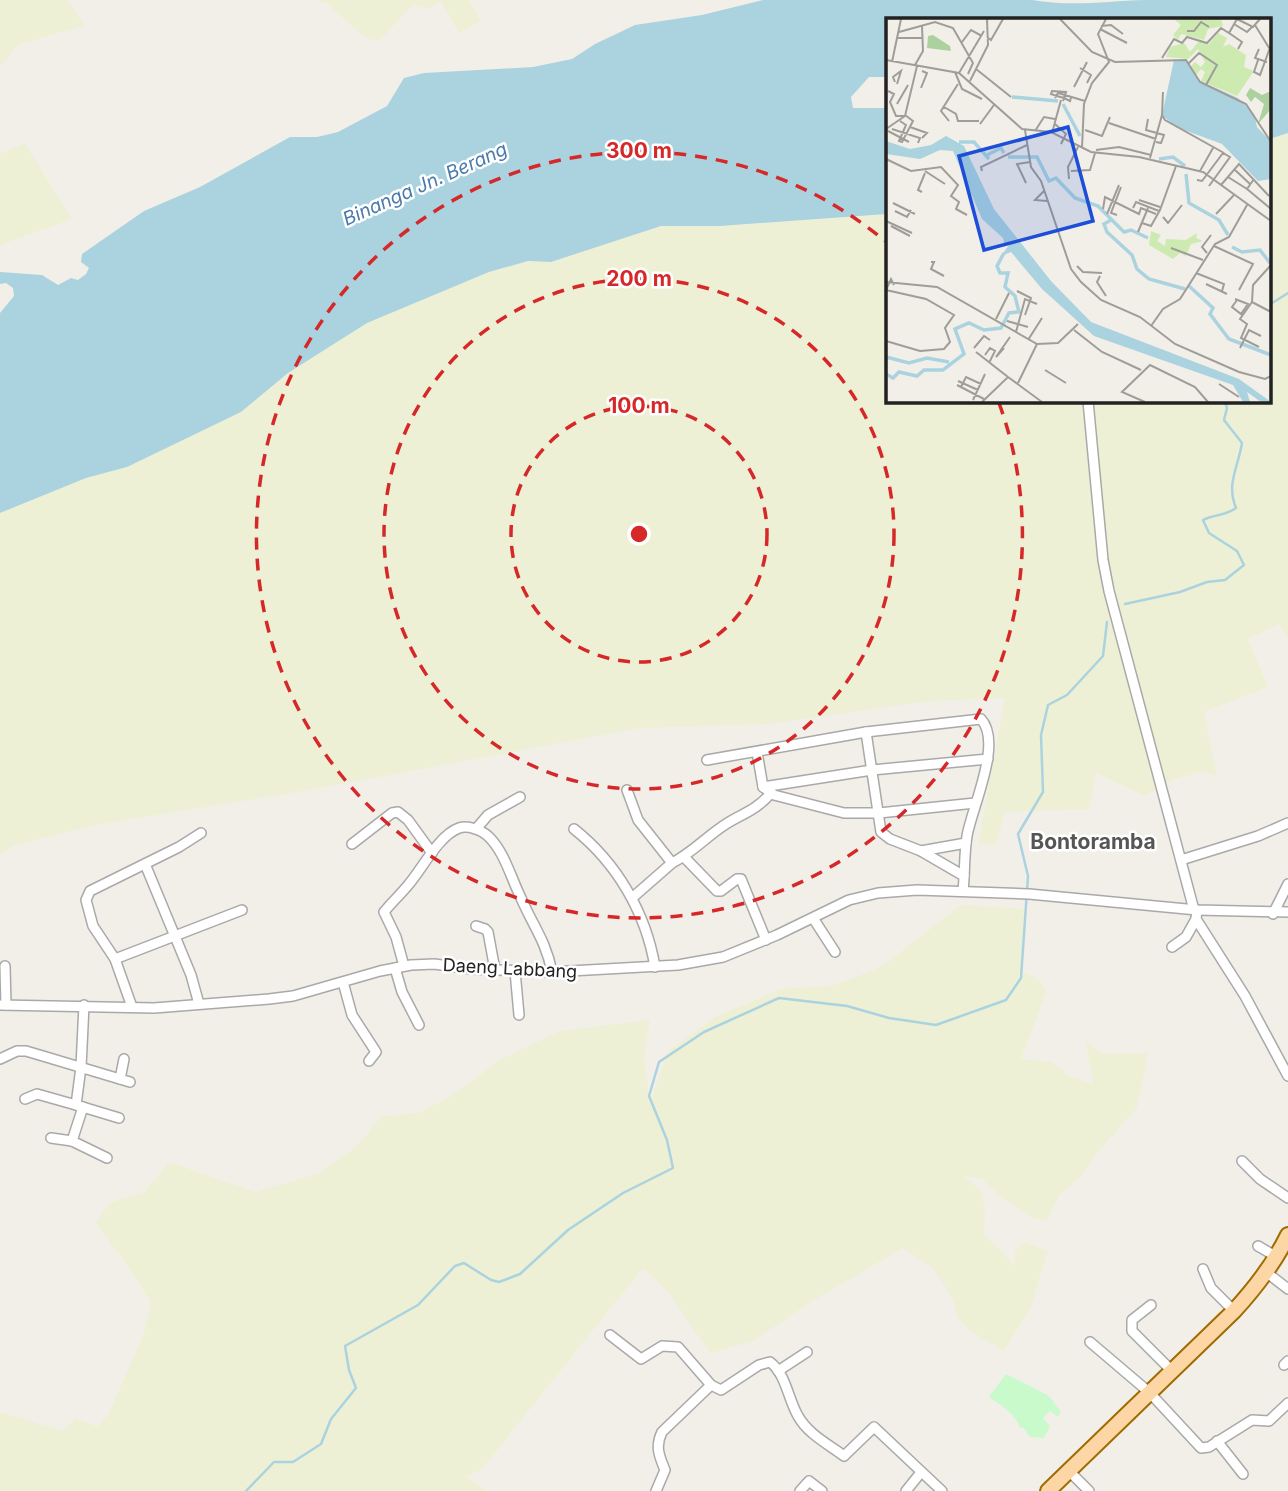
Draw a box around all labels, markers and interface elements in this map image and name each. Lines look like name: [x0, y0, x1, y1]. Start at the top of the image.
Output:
inset map: [886, 18, 1270, 402]
water label: Binanga Jn. Berang: [339, 137, 511, 231]
text: 300 m: [606, 138, 672, 163]
text: 200 m: [606, 266, 672, 291]
text: 100 m: [608, 393, 670, 418]
centre of rings: [627, 522, 651, 546]
district label: Bontoramba: [1030, 829, 1156, 854]
street label: Daeng Labbang: [442, 954, 578, 982]

